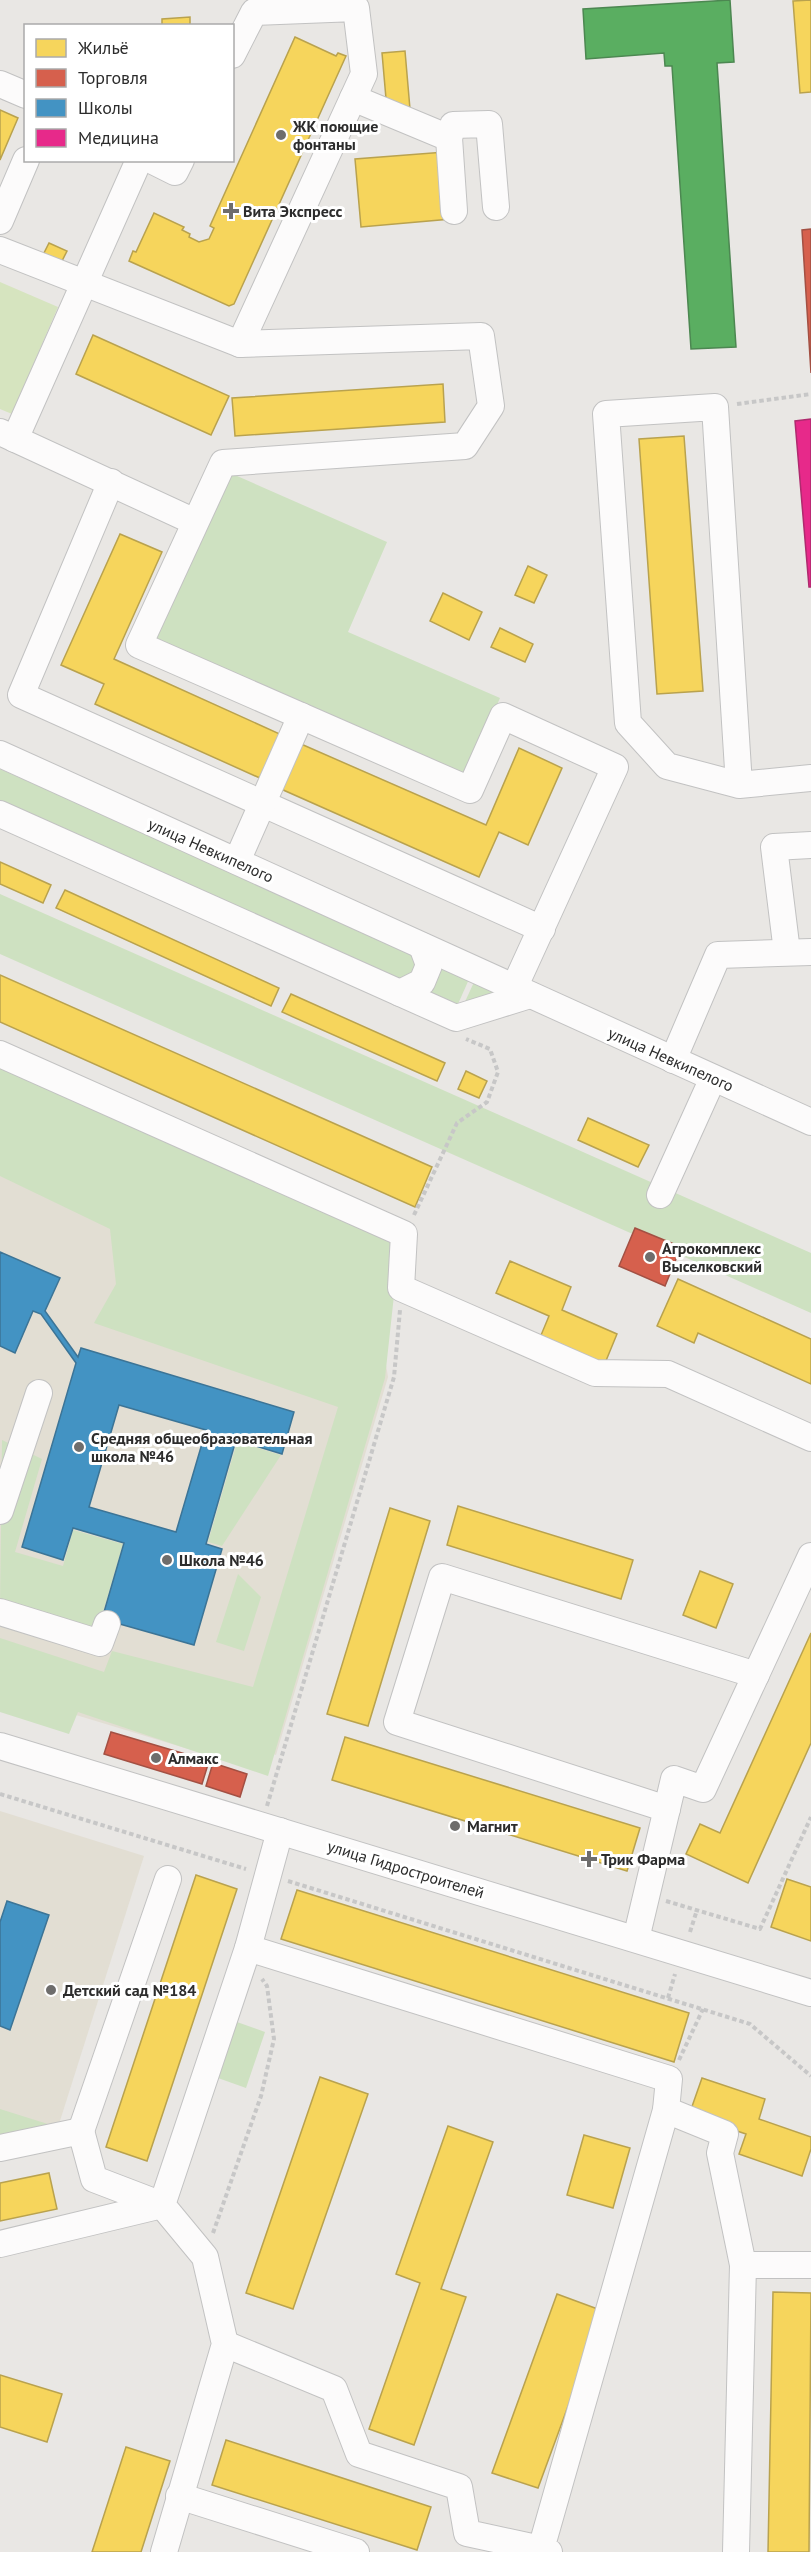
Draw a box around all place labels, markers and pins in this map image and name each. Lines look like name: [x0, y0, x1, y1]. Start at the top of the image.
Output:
place label: ЖК поющие фонтаны: [292, 116, 378, 154]
marker: ЖК поющие фонтаны: [274, 128, 288, 142]
place label: Вита Экспресс: [243, 201, 342, 221]
marker: Вита Экспресс: [224, 204, 238, 218]
place label: Агрокомплекс Выселковский: [662, 1238, 762, 1276]
marker: Агрокомплекс Выселковский: [643, 1250, 657, 1264]
place label: Средняя общеобразовательная школа №46: [91, 1428, 313, 1466]
marker: Средняя общеобразовательная школа №46: [72, 1440, 86, 1454]
place label: Школа №46: [179, 1550, 264, 1570]
marker: Школа №46: [160, 1553, 174, 1567]
place label: Алмакс: [168, 1748, 219, 1768]
marker: Алмакс: [149, 1751, 163, 1765]
place label: Магнит: [467, 1816, 518, 1836]
marker: Магнит: [448, 1819, 462, 1833]
place label: Трик Фарма: [601, 1849, 685, 1869]
marker: Трик Фарма: [582, 1852, 596, 1866]
place label: Детский сад №184: [63, 1980, 196, 2000]
marker: Детский сад №184: [44, 1983, 58, 1997]

